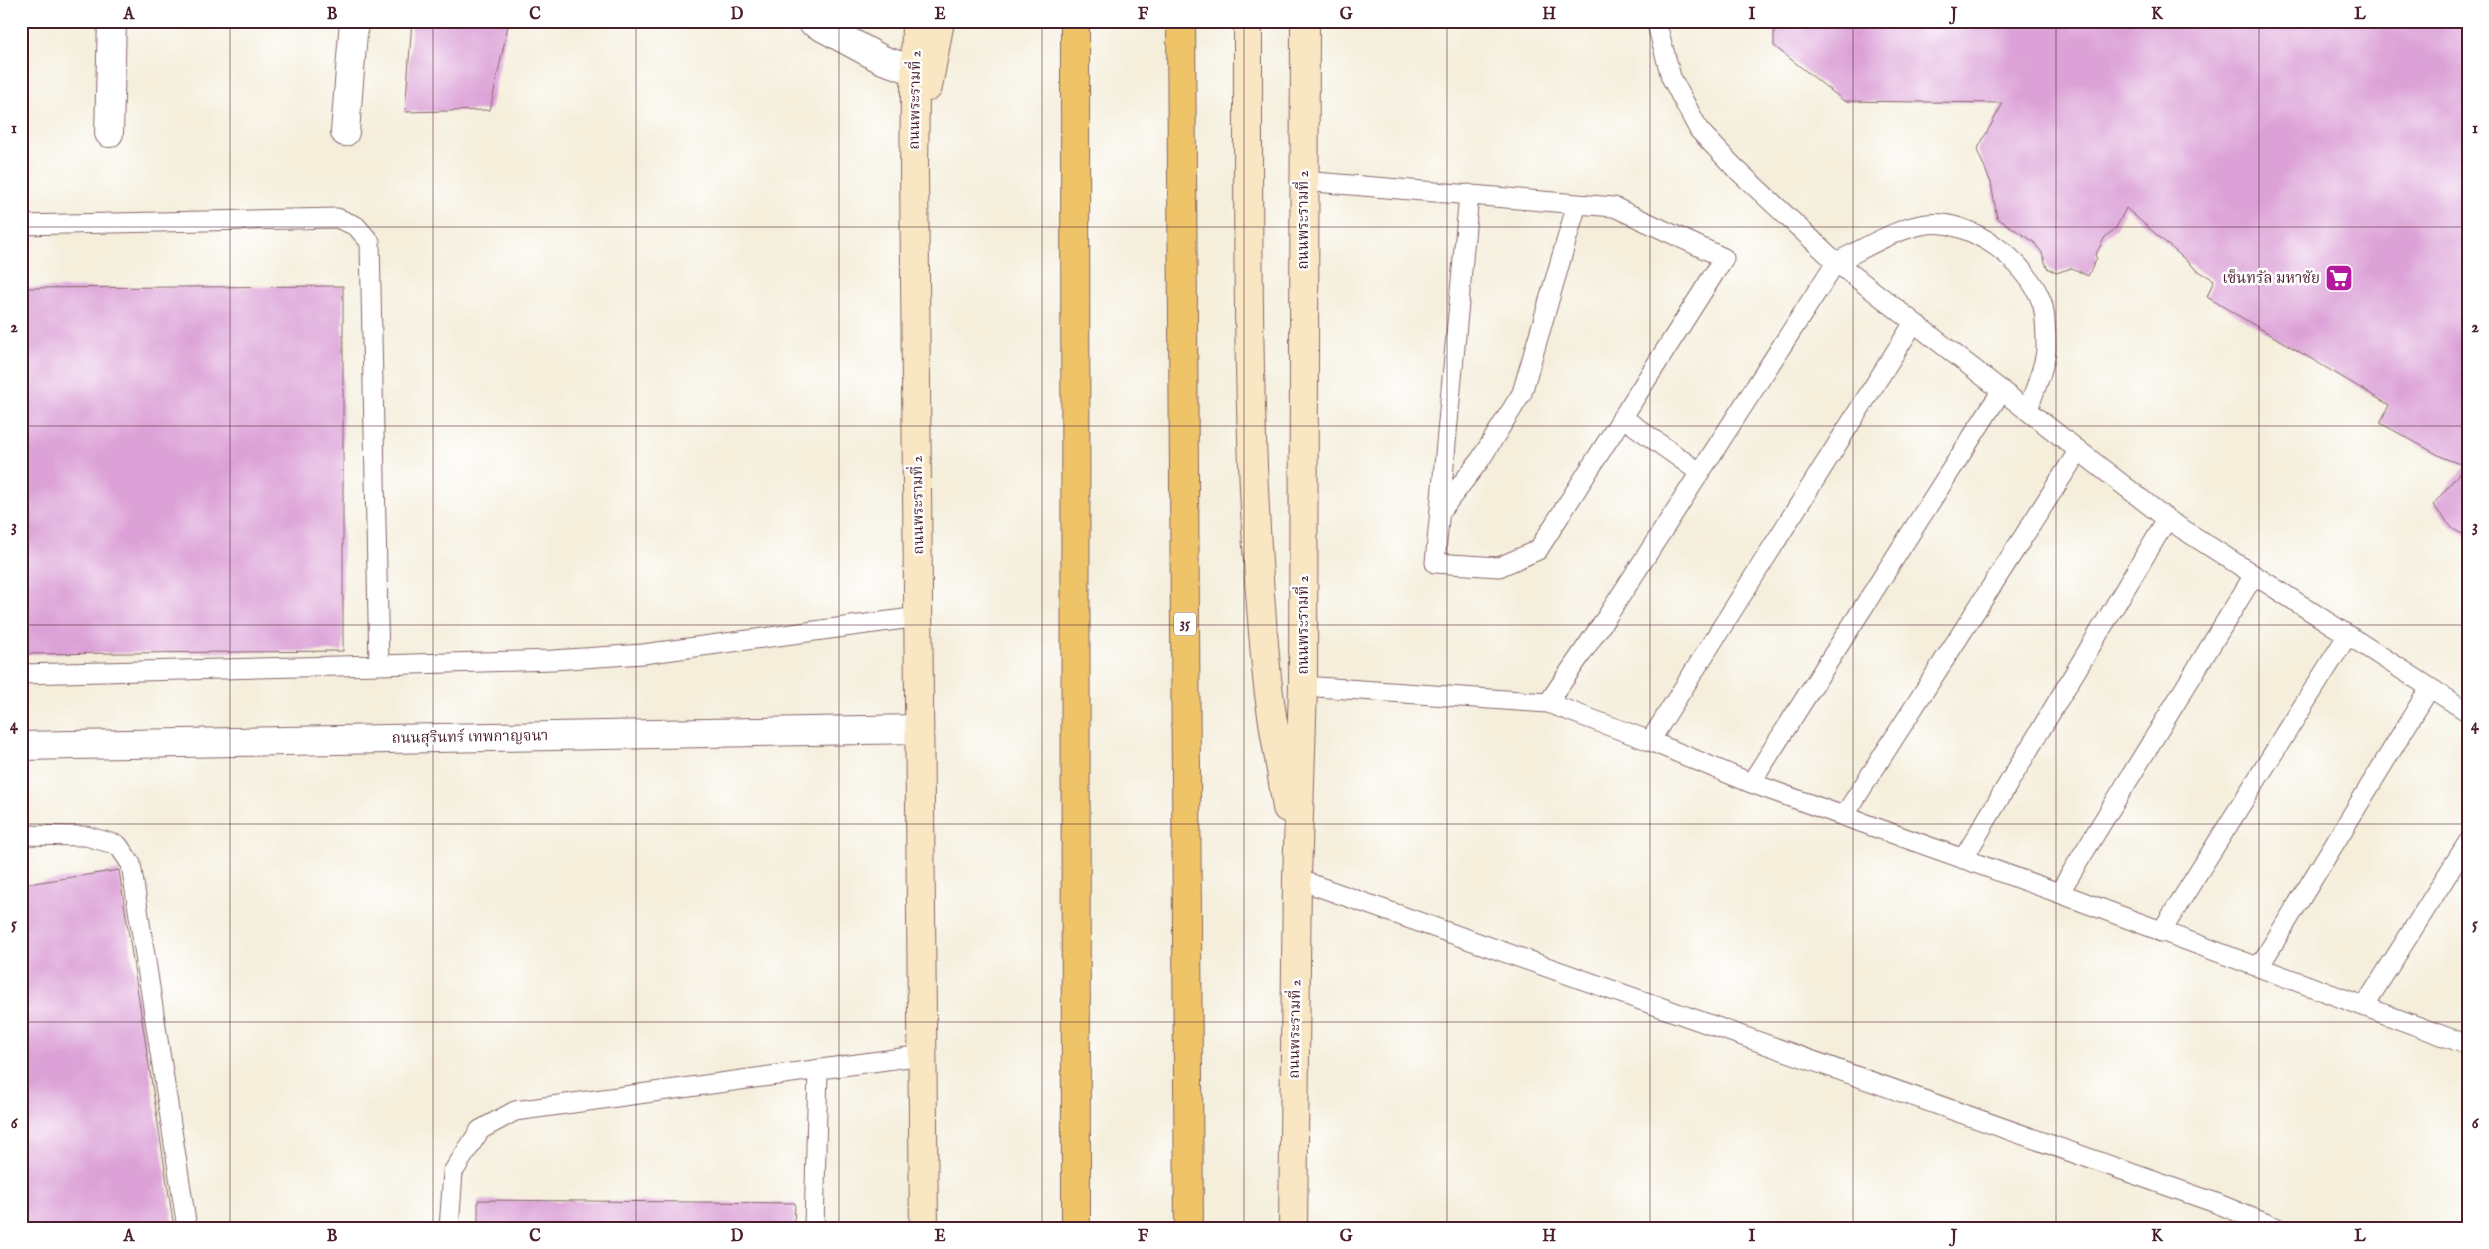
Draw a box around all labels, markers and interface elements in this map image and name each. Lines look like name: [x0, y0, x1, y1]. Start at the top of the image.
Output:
text: A: [123, 5, 136, 25]
text: B: [327, 5, 338, 25]
text: C: [529, 5, 541, 25]
text: D: [731, 5, 744, 25]
text: E: [934, 5, 946, 25]
text: F: [1138, 5, 1149, 25]
text: G: [1340, 5, 1353, 25]
text: H: [1542, 5, 1556, 25]
text: I: [1749, 5, 1756, 25]
text: J: [1949, 5, 1958, 25]
text: K: [2151, 5, 2164, 25]
text: L: [2354, 5, 2366, 25]
street label: ถนนพระรามที่ 2: [903, 50, 925, 150]
text: 1: [11, 119, 17, 139]
text: 1: [2472, 119, 2478, 139]
street label: ถนนพระรามที่ 2: [1292, 170, 1313, 270]
supermarket icon: เซ็นทรัล มหาชัย: [2324, 263, 2354, 293]
place label: เซ็นทรัล มหาชัย: [2222, 269, 2320, 288]
text: 2: [10, 318, 18, 338]
text: 2: [2471, 318, 2479, 338]
street label: ถนนพระรามที่ 2: [906, 455, 928, 555]
text: 3: [11, 517, 17, 537]
text: 3: [2472, 517, 2478, 537]
street label: ถนนพระรามที่ 2: [1292, 575, 1313, 675]
road number: 35: [1174, 612, 1196, 636]
text: 4: [10, 716, 19, 736]
text: 4: [2471, 716, 2480, 736]
street label: ถนนสุรินทร์ เทพกาญจนา: [392, 725, 548, 749]
text: 5: [11, 915, 17, 935]
text: 5: [2472, 915, 2478, 935]
street label: ถนนพระรามที่ 2: [1283, 979, 1305, 1079]
text: 6: [11, 1114, 19, 1134]
text: 6: [2472, 1114, 2480, 1134]
text: A: [123, 1227, 136, 1247]
text: B: [327, 1227, 338, 1247]
text: C: [529, 1227, 541, 1247]
text: D: [731, 1227, 744, 1247]
text: E: [934, 1227, 946, 1247]
text: F: [1138, 1227, 1149, 1247]
text: G: [1340, 1227, 1353, 1247]
text: H: [1542, 1227, 1556, 1247]
text: I: [1749, 1227, 1756, 1247]
text: J: [1949, 1227, 1958, 1247]
text: K: [2151, 1227, 2164, 1247]
text: L: [2354, 1227, 2366, 1247]

